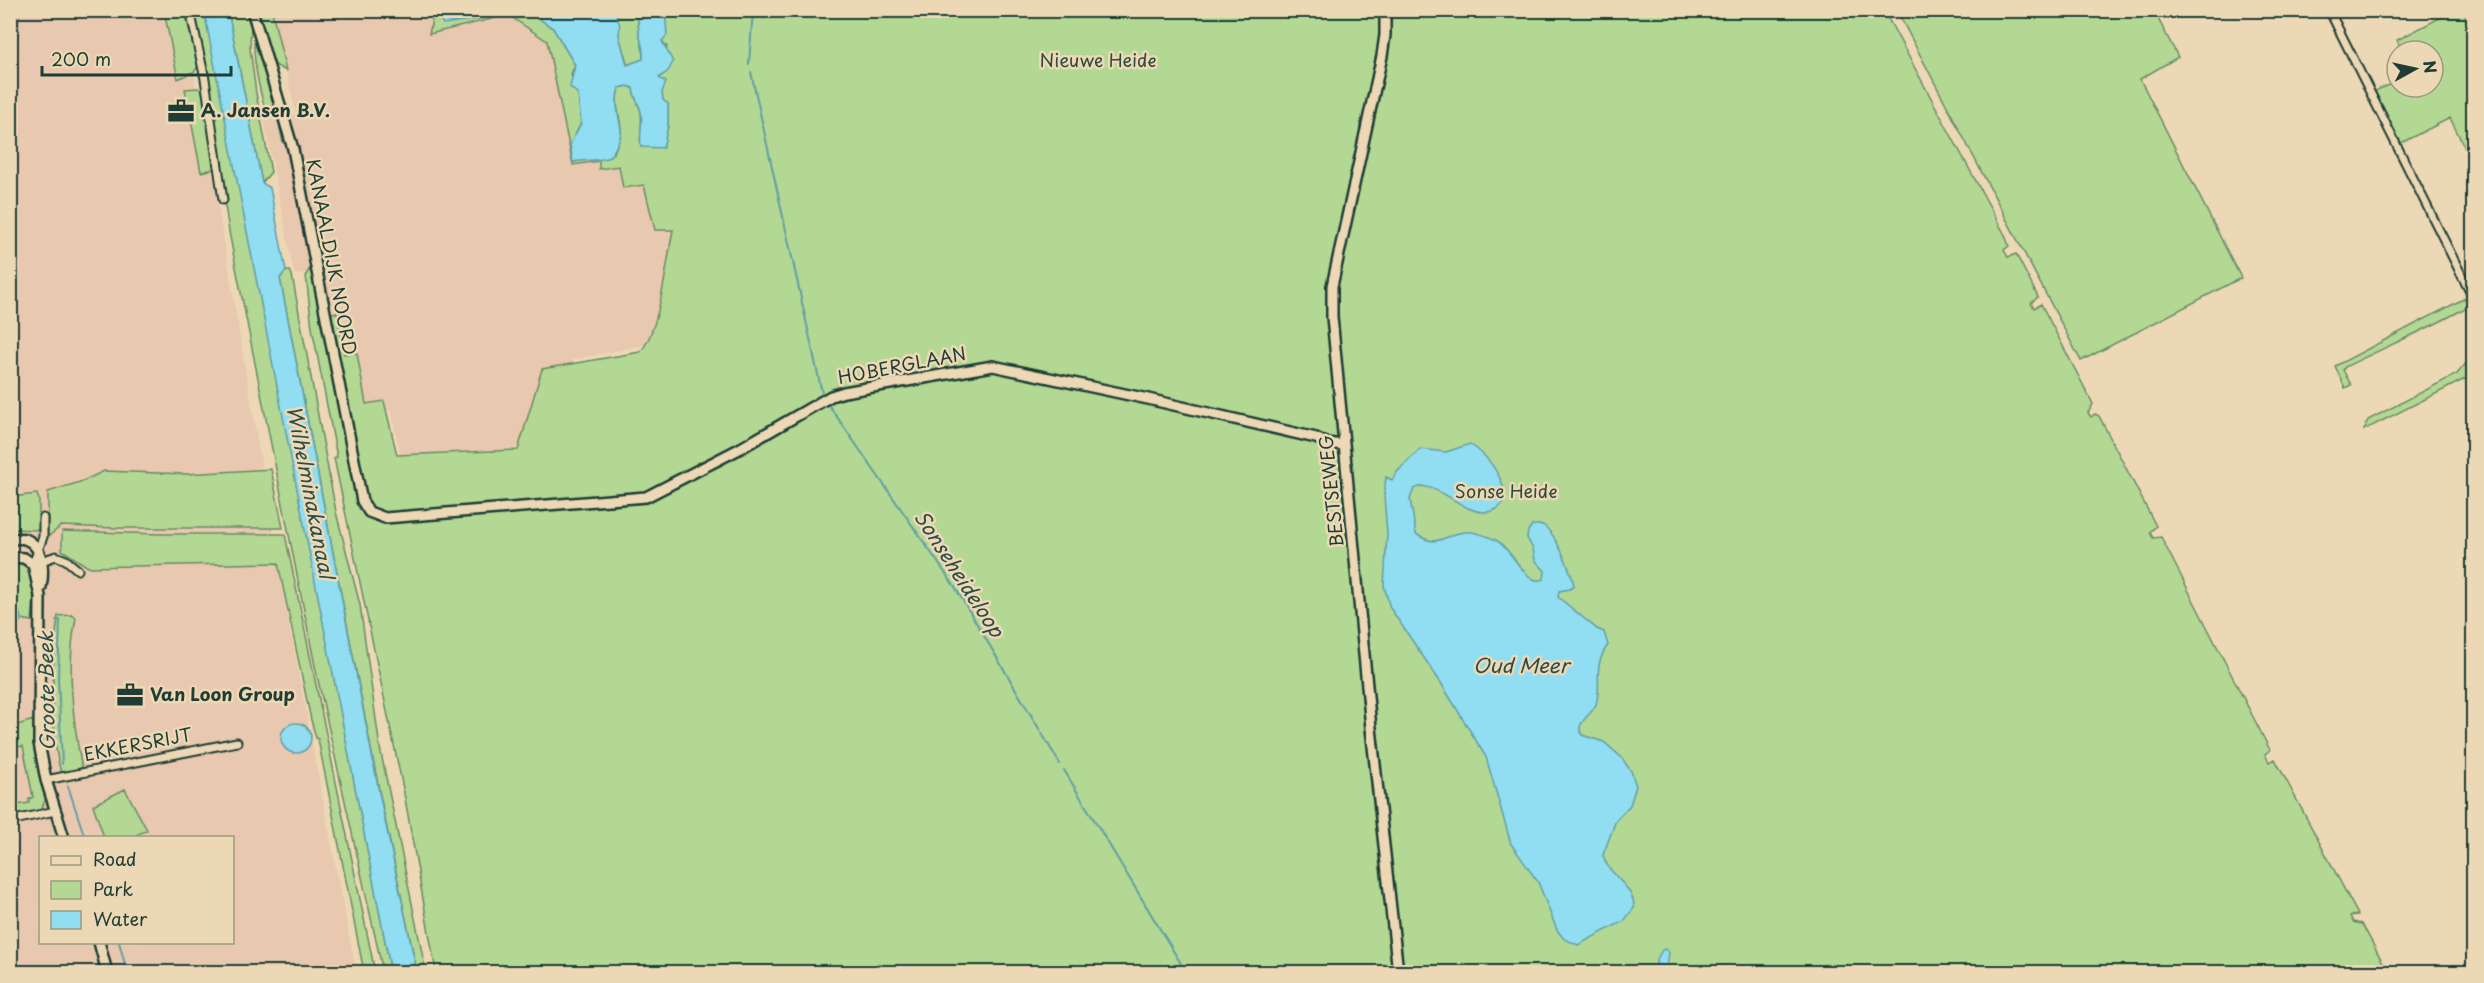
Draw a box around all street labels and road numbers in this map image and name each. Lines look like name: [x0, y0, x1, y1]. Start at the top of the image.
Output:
street label: KANAALDIJK NOORD: [300, 156, 365, 357]
street label: HOBERGLAAN: [835, 339, 968, 390]
street label: BESTSEWEG: [1311, 434, 1350, 548]
street label: EKKERSRIJT: [81, 720, 195, 767]

